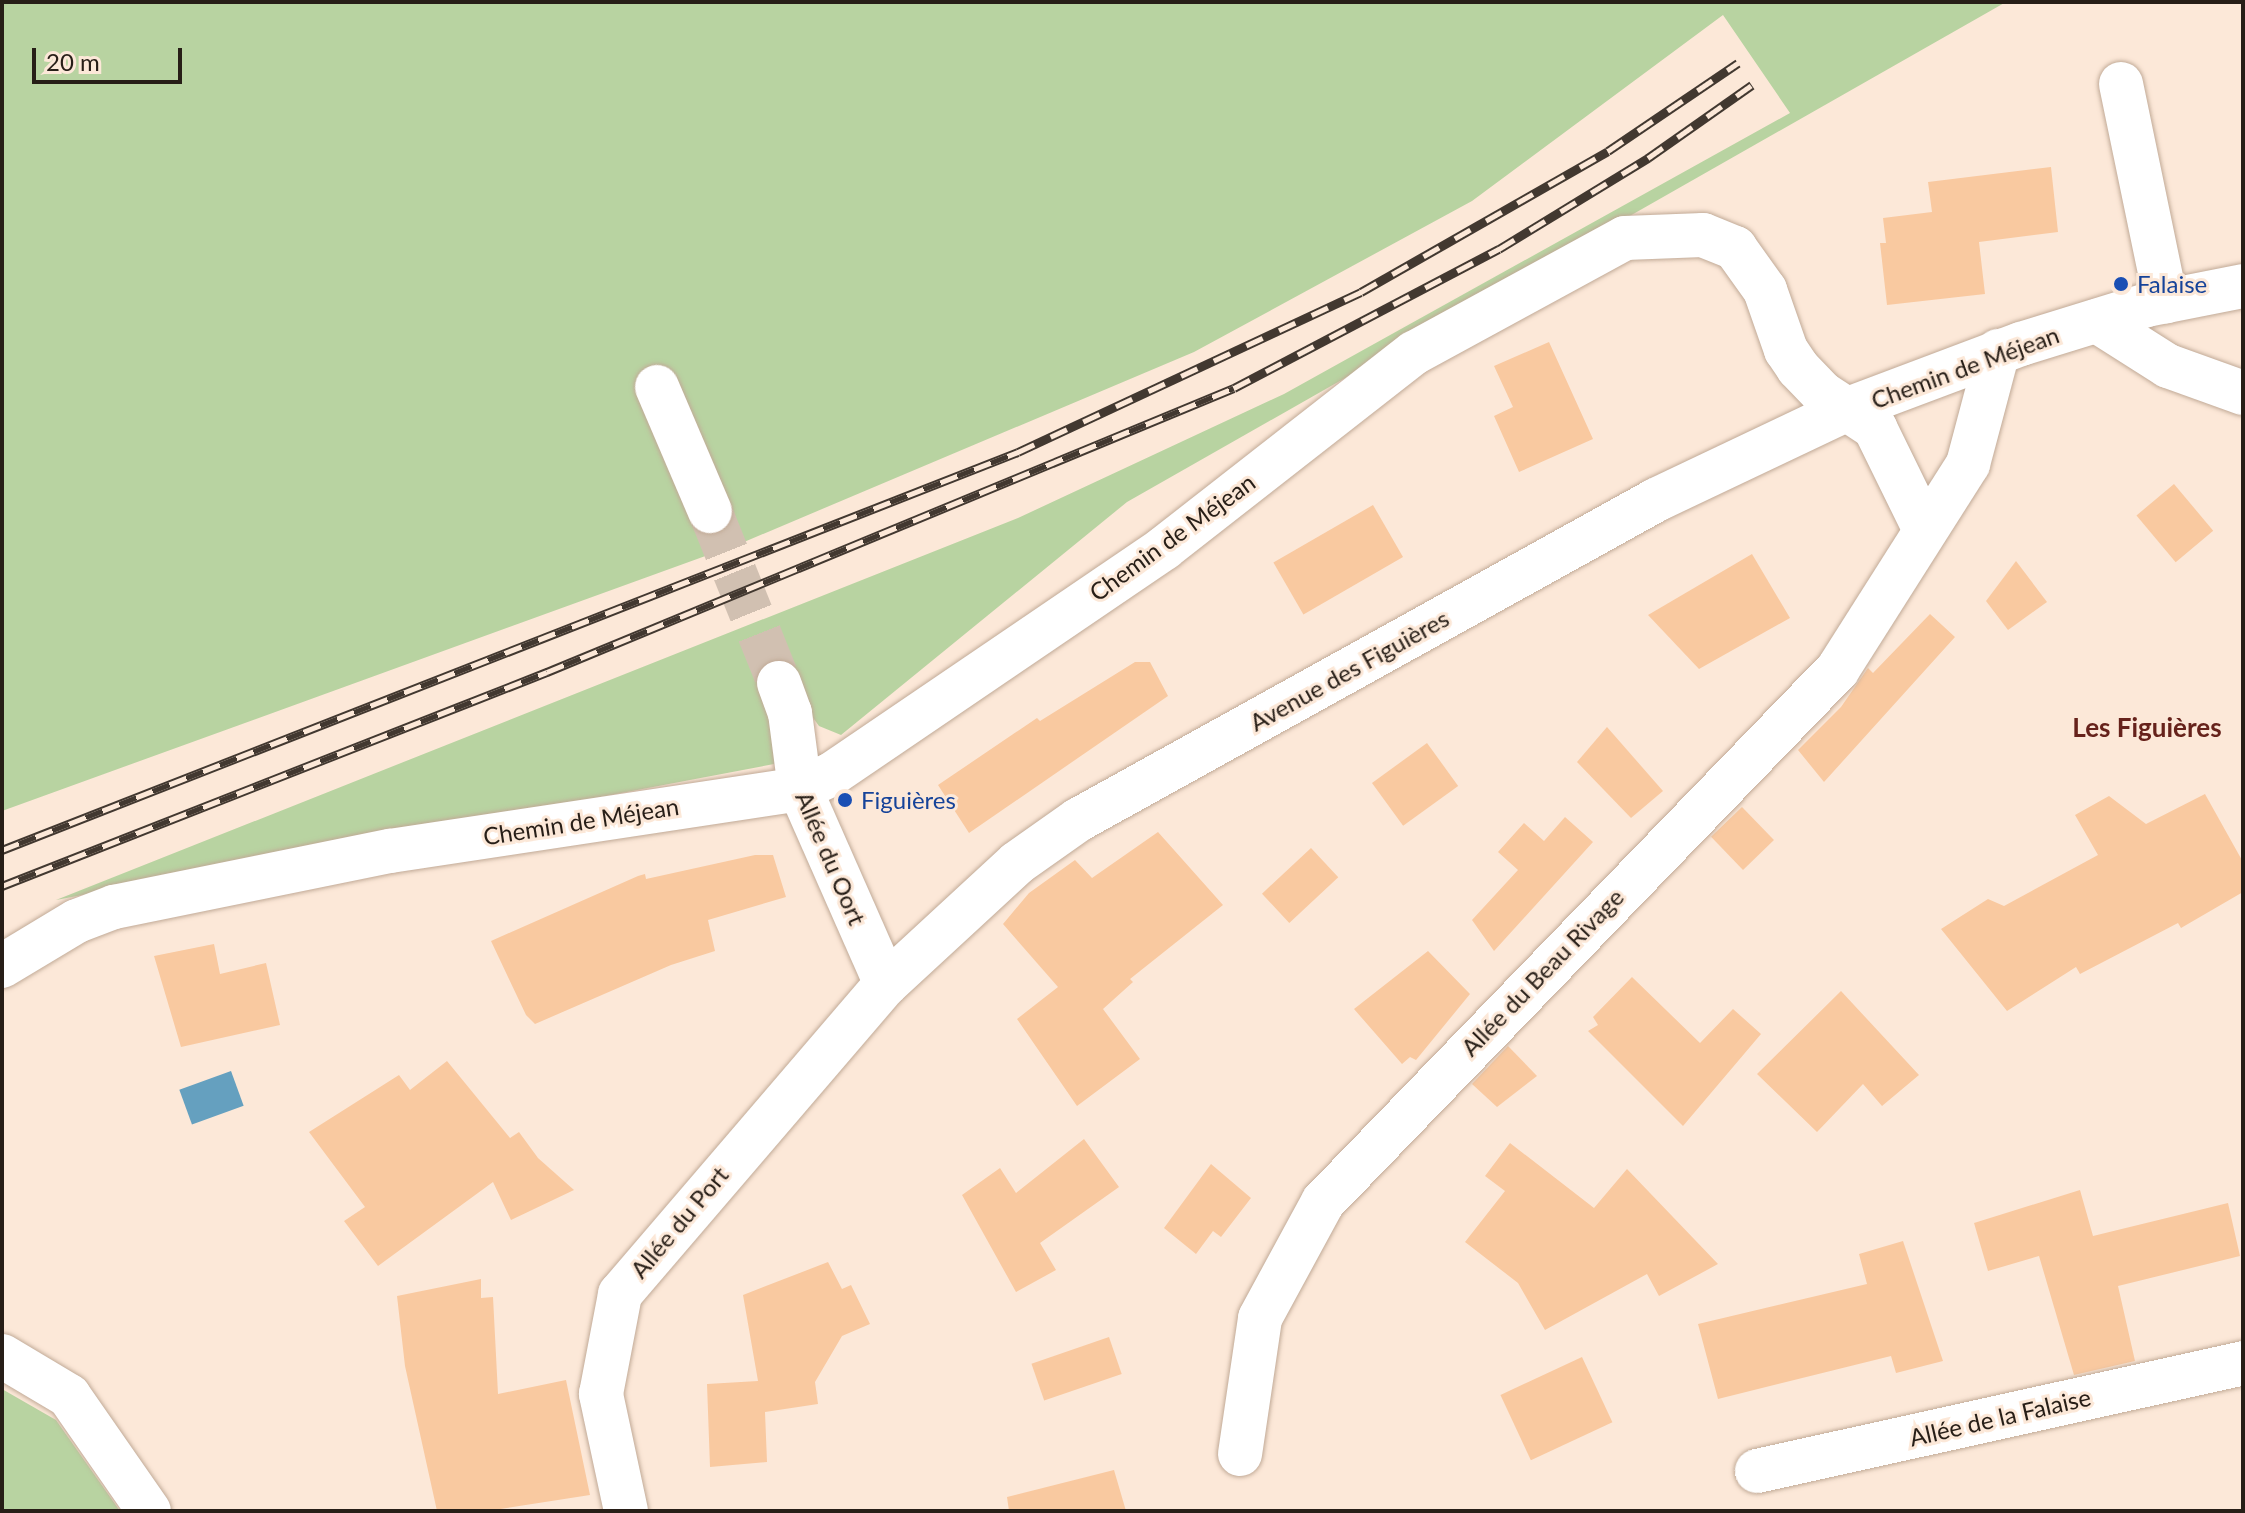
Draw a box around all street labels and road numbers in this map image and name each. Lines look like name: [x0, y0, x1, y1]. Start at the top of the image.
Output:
street label: Chemin de Méjean: [1867, 320, 2063, 414]
street label: Chemin de Méjean: [1084, 467, 1260, 607]
street label: Avenue des Figuières: [1244, 603, 1454, 737]
street label: Allée du Oort: [790, 787, 872, 929]
street label: Chemin de Méjean: [481, 791, 681, 851]
street label: Allée du Beau Rivage: [1455, 882, 1629, 1062]
street label: Allée du Port: [624, 1160, 734, 1284]
street label: Allée de la Falaise: [1907, 1382, 2093, 1452]

